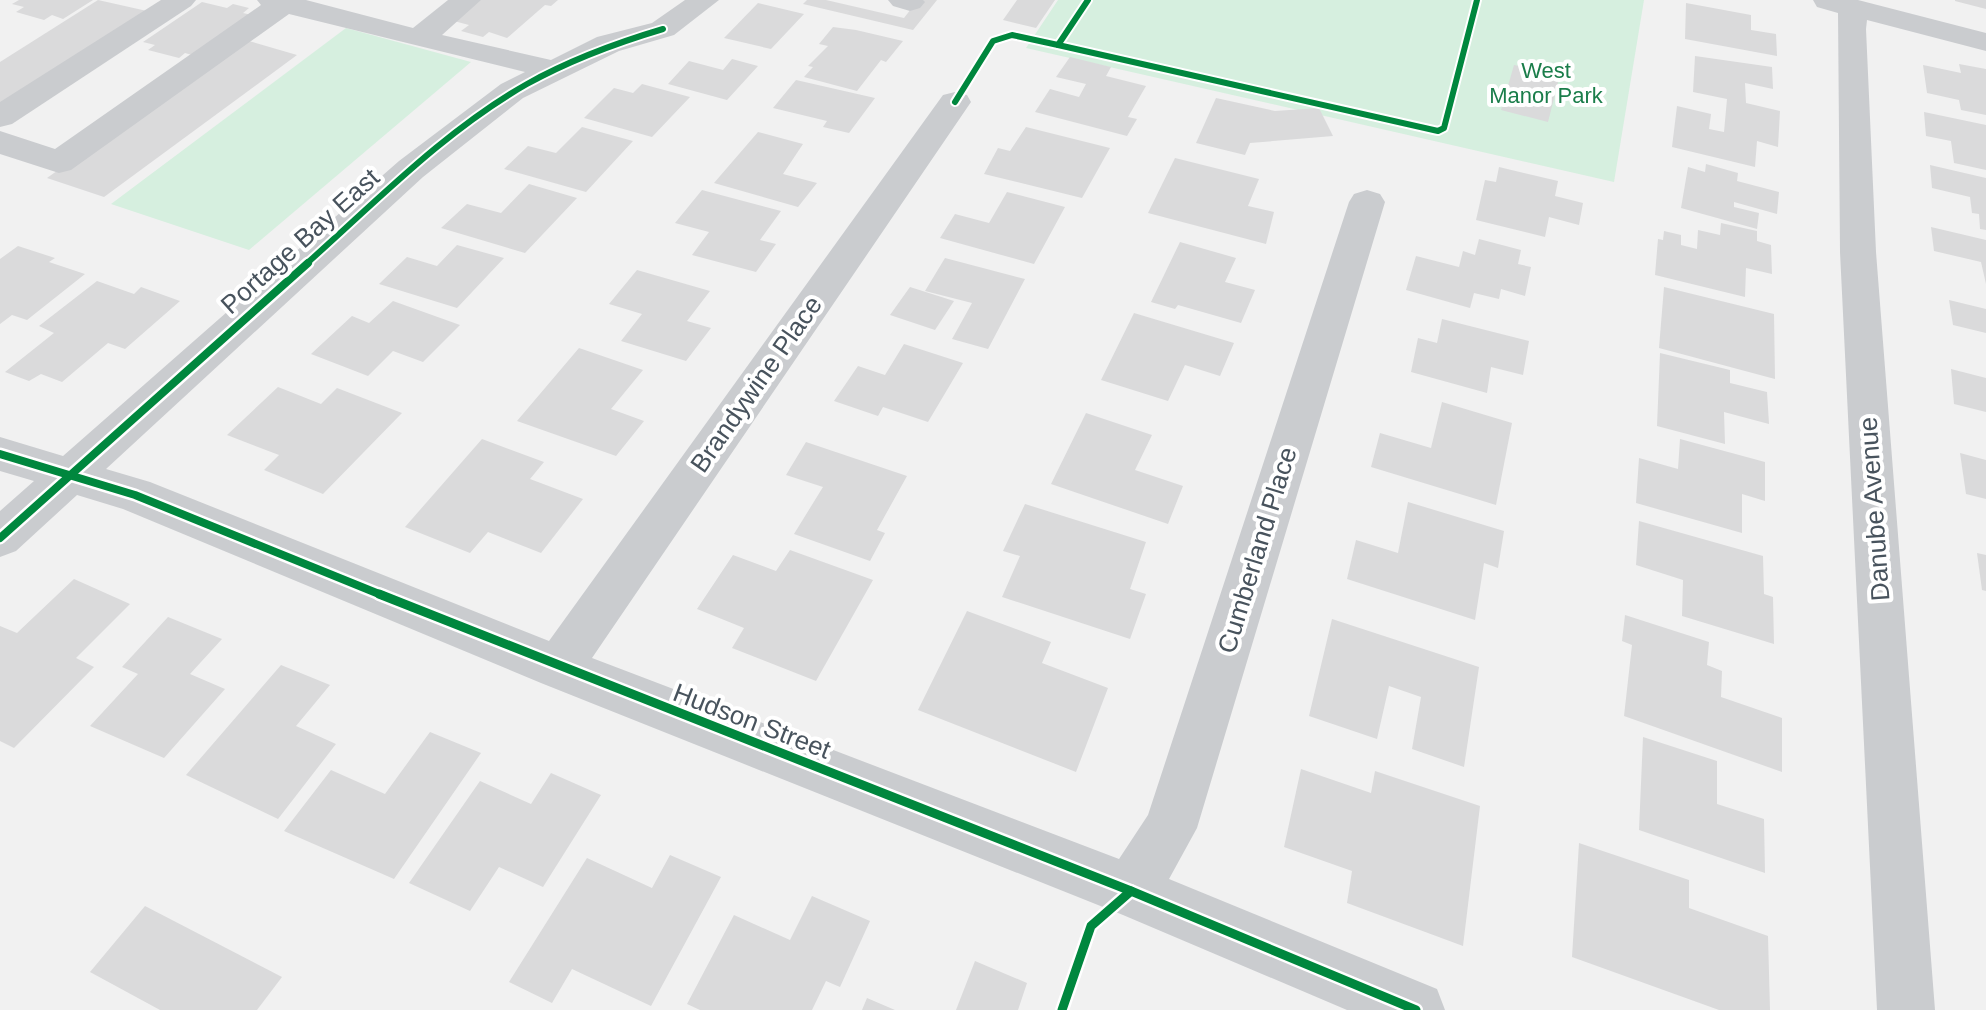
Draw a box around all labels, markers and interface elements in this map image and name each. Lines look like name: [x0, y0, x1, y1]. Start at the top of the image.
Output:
park label: West Manor Park: [1489, 58, 1604, 108]
street label: Portage Bay East: [215, 162, 386, 320]
street label: Brandywine Place: [684, 290, 828, 478]
street label: Danube Avenue: [1853, 416, 1895, 602]
street label: Cumberland Place: [1211, 443, 1303, 657]
street label: Hudson Street: [669, 677, 836, 765]

